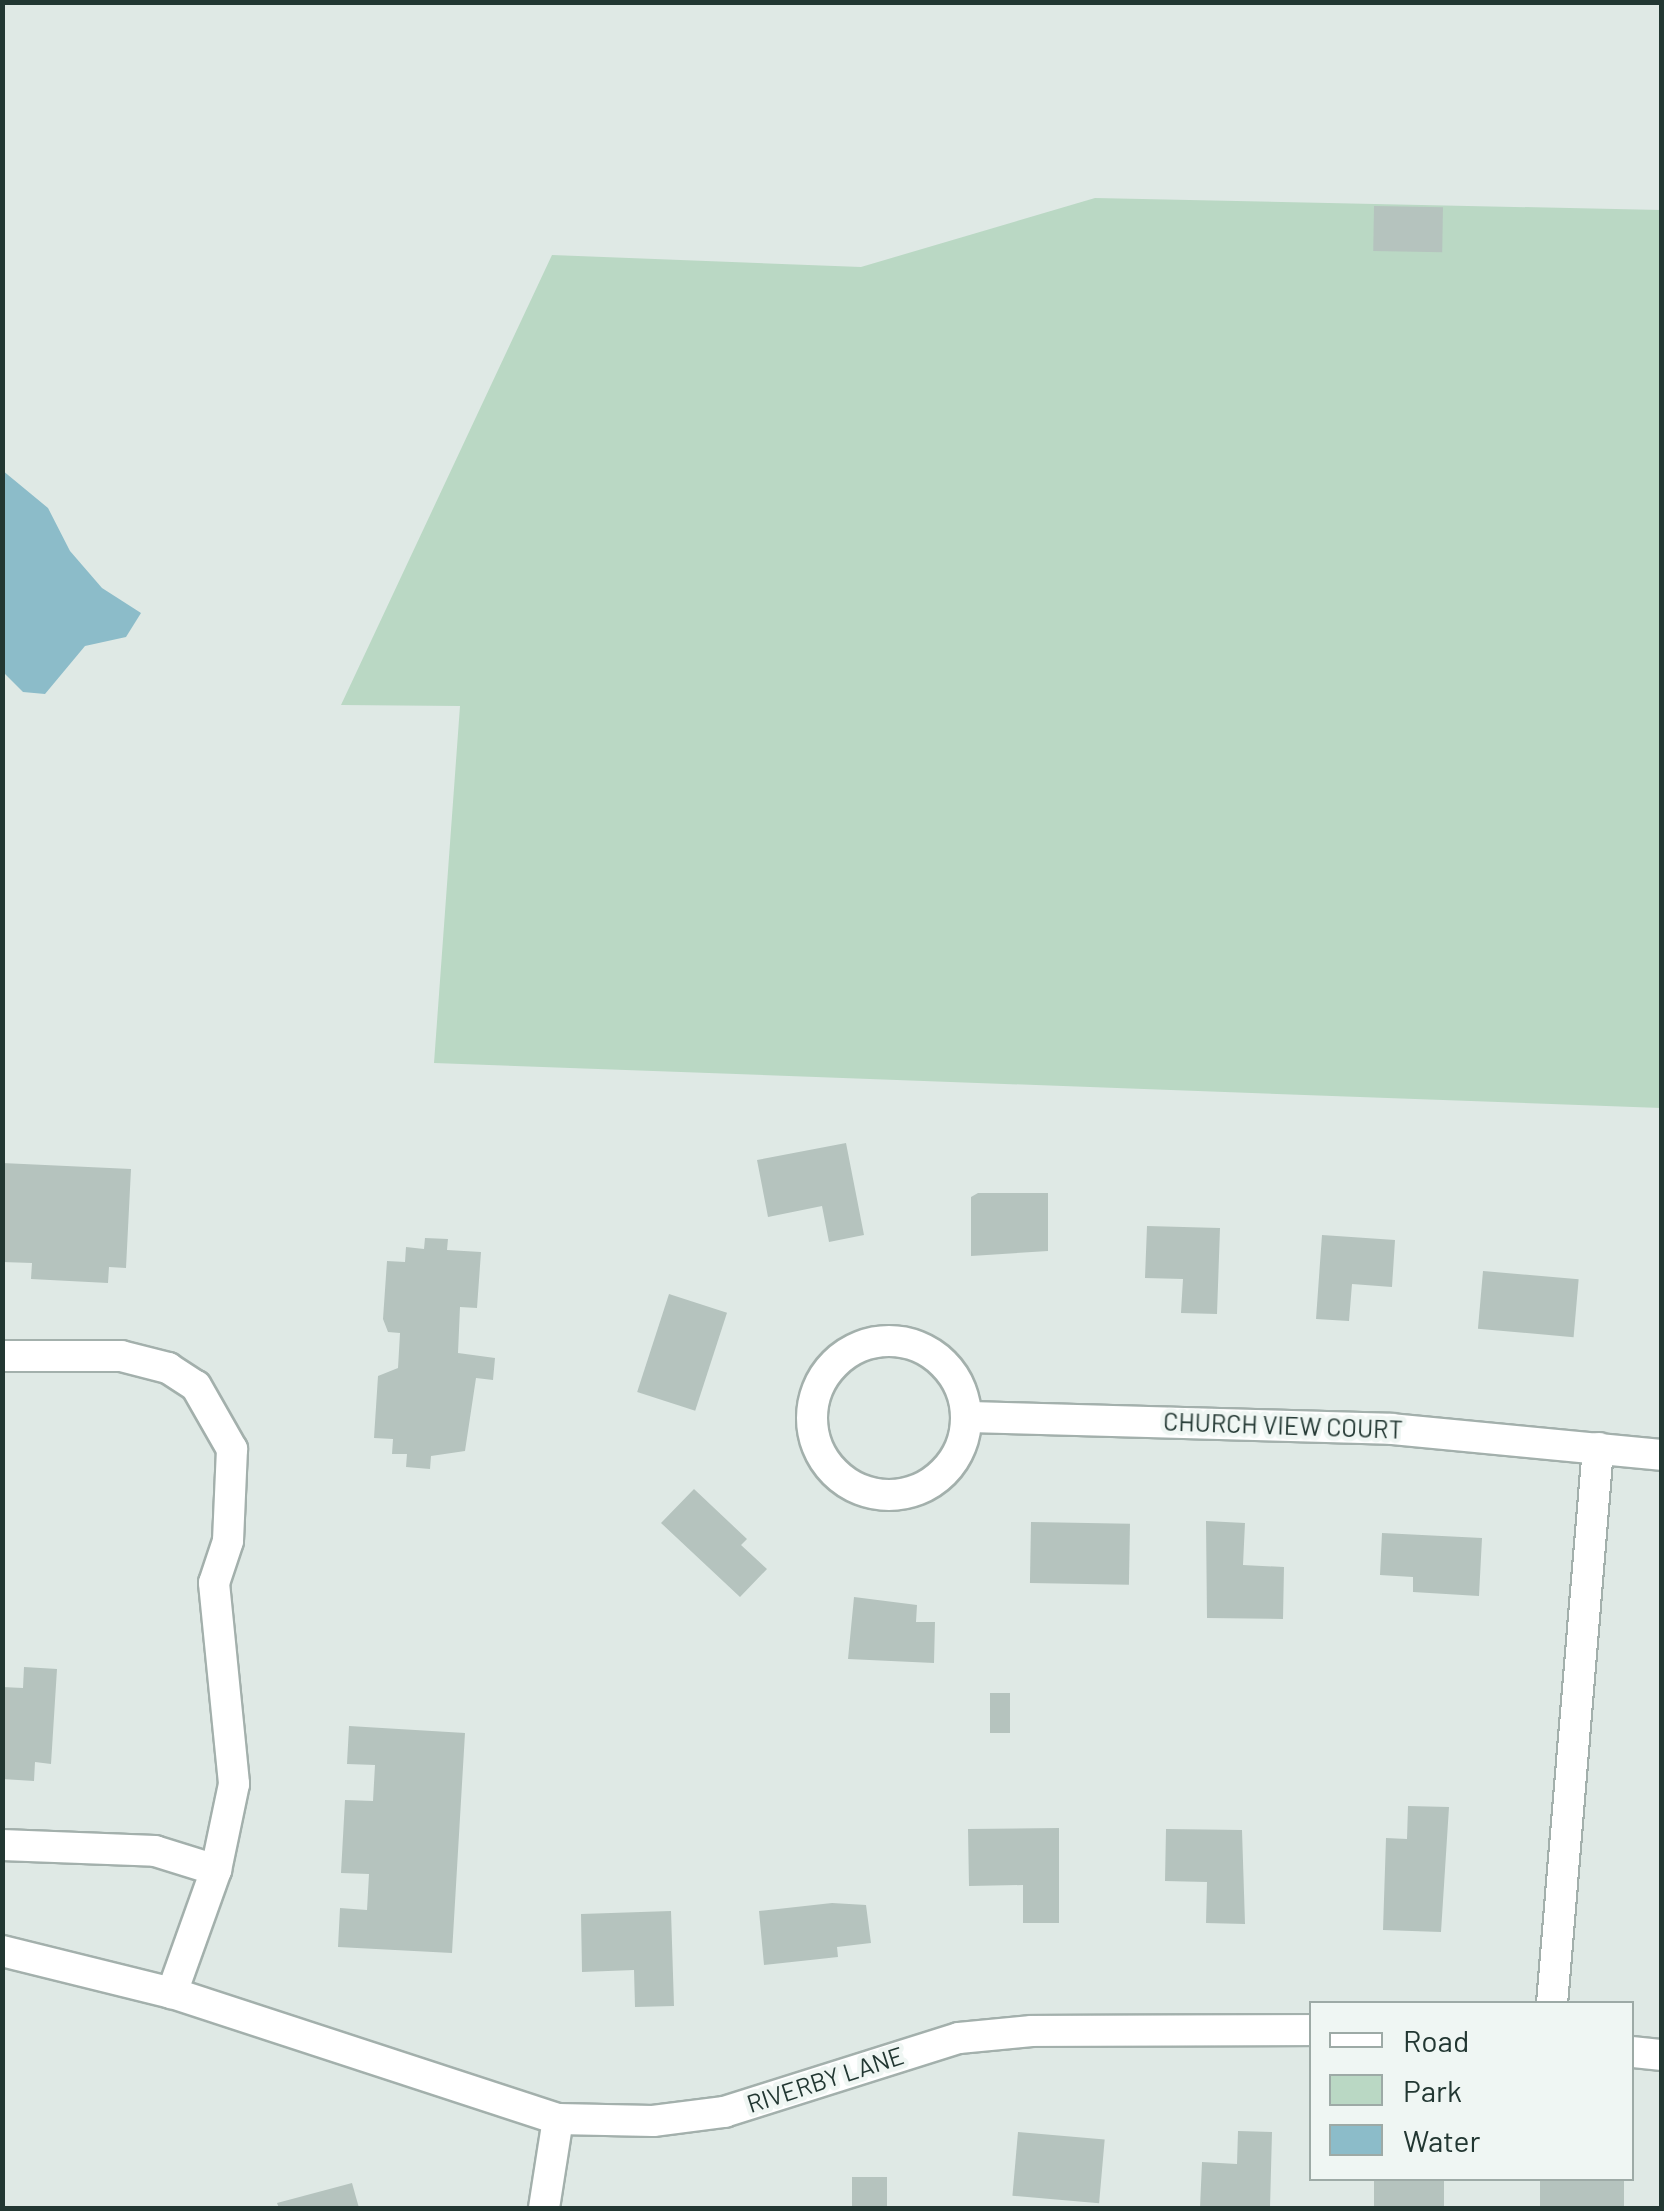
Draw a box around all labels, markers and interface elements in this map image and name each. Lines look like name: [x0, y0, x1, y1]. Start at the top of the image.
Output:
street label: CHURCH VIEW COURT: [1163, 1406, 1403, 1444]
legend: [1309, 2001, 1634, 2181]
text: Road: [1403, 2022, 1469, 2058]
street label: RIVERBY LANE: [743, 2040, 907, 2118]
text: Park: [1403, 2072, 1462, 2108]
text: Water: [1403, 2122, 1481, 2158]

